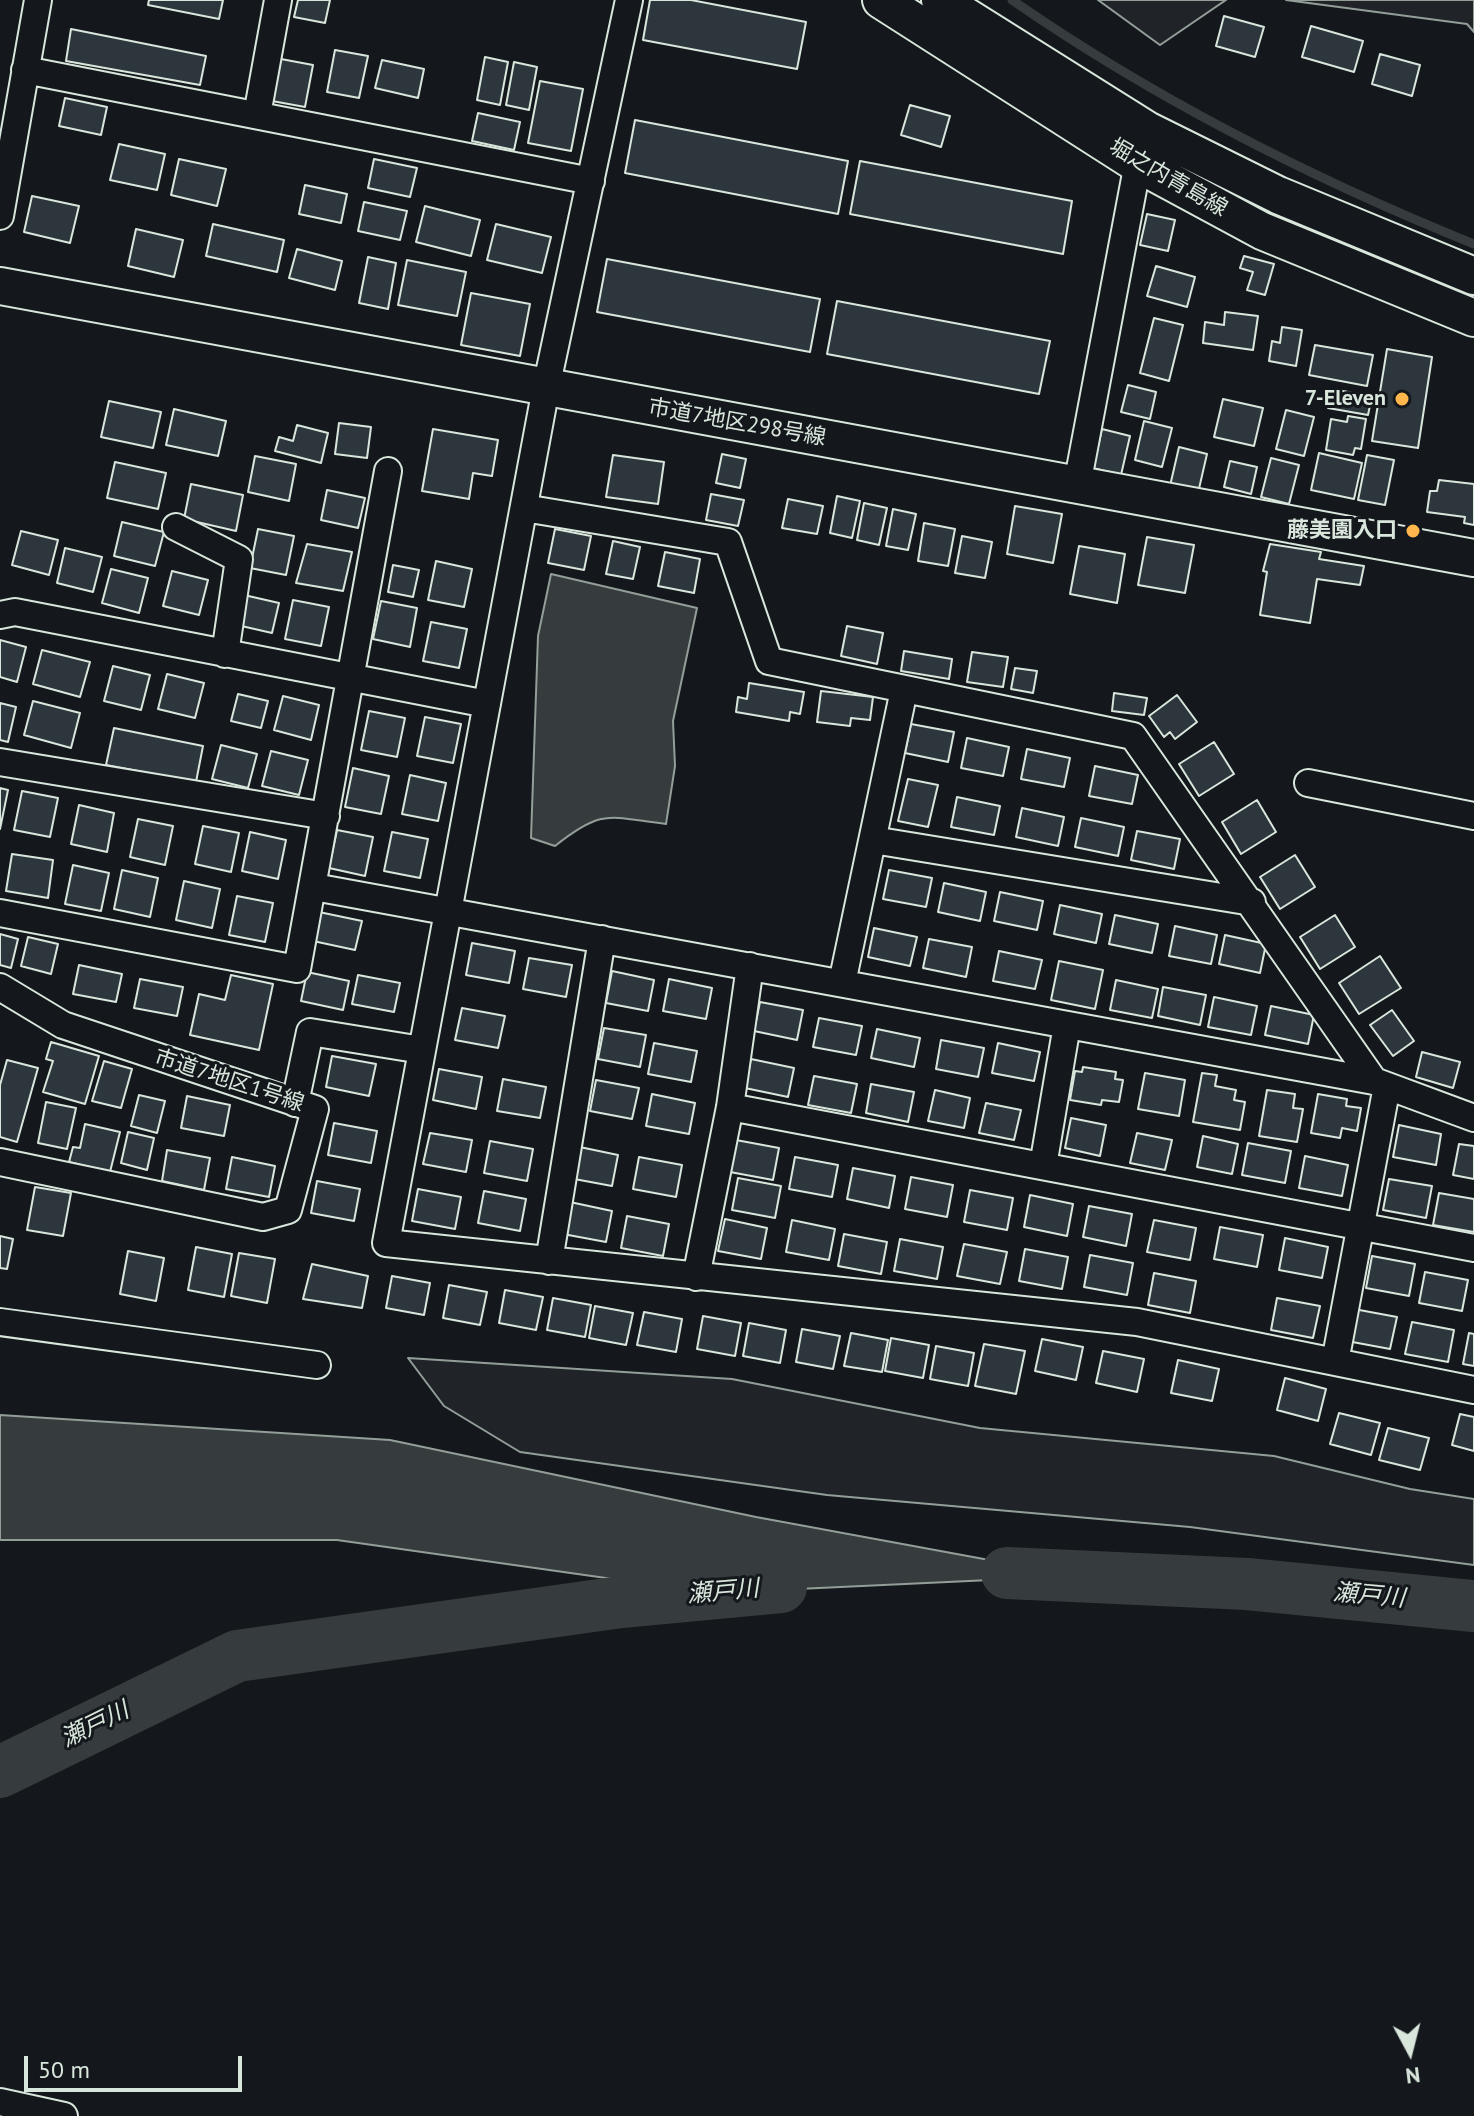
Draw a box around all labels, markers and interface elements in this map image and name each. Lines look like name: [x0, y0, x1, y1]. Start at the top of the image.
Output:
street label: 堀之内青島線: [1104, 134, 1232, 222]
place label: 7-Eleven: [1305, 386, 1386, 412]
marker: 7-Eleven: [1393, 390, 1411, 408]
street label: 市道7地区298号線: [646, 394, 828, 452]
place label: 藤美園入口: [1287, 518, 1397, 544]
marker: 藤美園入口: [1404, 522, 1422, 540]
street label: 市道7地区1号線: [151, 1044, 307, 1118]
water label: 瀬戸川: [686, 1575, 760, 1609]
water label: 瀬戸川: [1332, 1579, 1406, 1613]
water label: 瀬戸川: [56, 1696, 134, 1754]
north arrow: [1370, 2012, 1450, 2092]
scale bar: [28, 2040, 246, 2090]
text: 50 m: [38, 2054, 90, 2085]
text: N: [1404, 2061, 1422, 2091]

